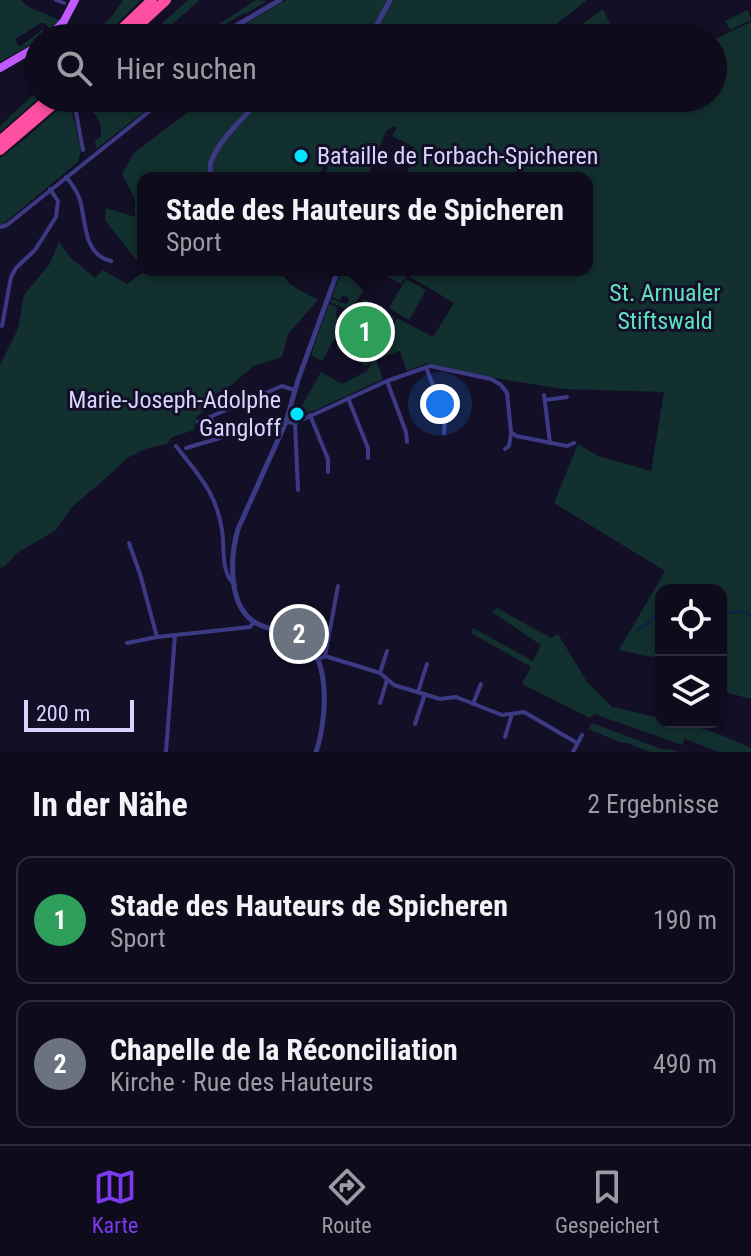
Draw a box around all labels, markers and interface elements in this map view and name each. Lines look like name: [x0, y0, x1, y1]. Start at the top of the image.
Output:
search box: [24, 24, 727, 112]
icon: search: [52, 46, 96, 90]
text: Hier suchen: [116, 51, 257, 86]
place label: Bataille de Forbach-Spicheren: [317, 142, 598, 170]
marker: Bataille de Forbach-Spicheren: [292, 147, 310, 165]
popup: [137, 172, 593, 276]
text: Stade des Hauteurs de Spicheren: [166, 192, 564, 227]
text: Sport: [166, 227, 222, 257]
park label: St. Arnualer Stiftswald: [609, 279, 721, 335]
pin: 1: [339, 302, 391, 362]
your location: [420, 384, 460, 424]
place label: Marie-Joseph-Adolphe Gangloff: [68, 386, 281, 442]
marker: Marie-Joseph-Adolphe Gangloff: [288, 405, 306, 423]
map controls: [655, 584, 727, 728]
button: locate: [655, 584, 727, 656]
pin: 2: [273, 604, 325, 664]
button: layers: [655, 656, 727, 728]
scale bar: [24, 696, 134, 732]
text: 200 m: [36, 701, 90, 726]
text: In der Nähe: [32, 784, 188, 824]
text: 2 Ergebnisse: [587, 789, 719, 819]
text: Stade des Hauteurs de Spicheren: [110, 888, 508, 923]
text: 1: [53, 905, 67, 935]
text: 190 m: [653, 905, 717, 935]
text: Sport: [110, 923, 166, 953]
text: Chapelle de la Réconciliation: [110, 1032, 458, 1067]
text: 2: [53, 1049, 67, 1079]
text: 490 m: [653, 1049, 717, 1079]
text: Kirche · Rue des Hauteurs: [110, 1067, 374, 1097]
tab: Karte: [92, 1165, 138, 1238]
tab: Route: [322, 1165, 372, 1238]
tab: Gespeichert: [555, 1165, 659, 1238]

